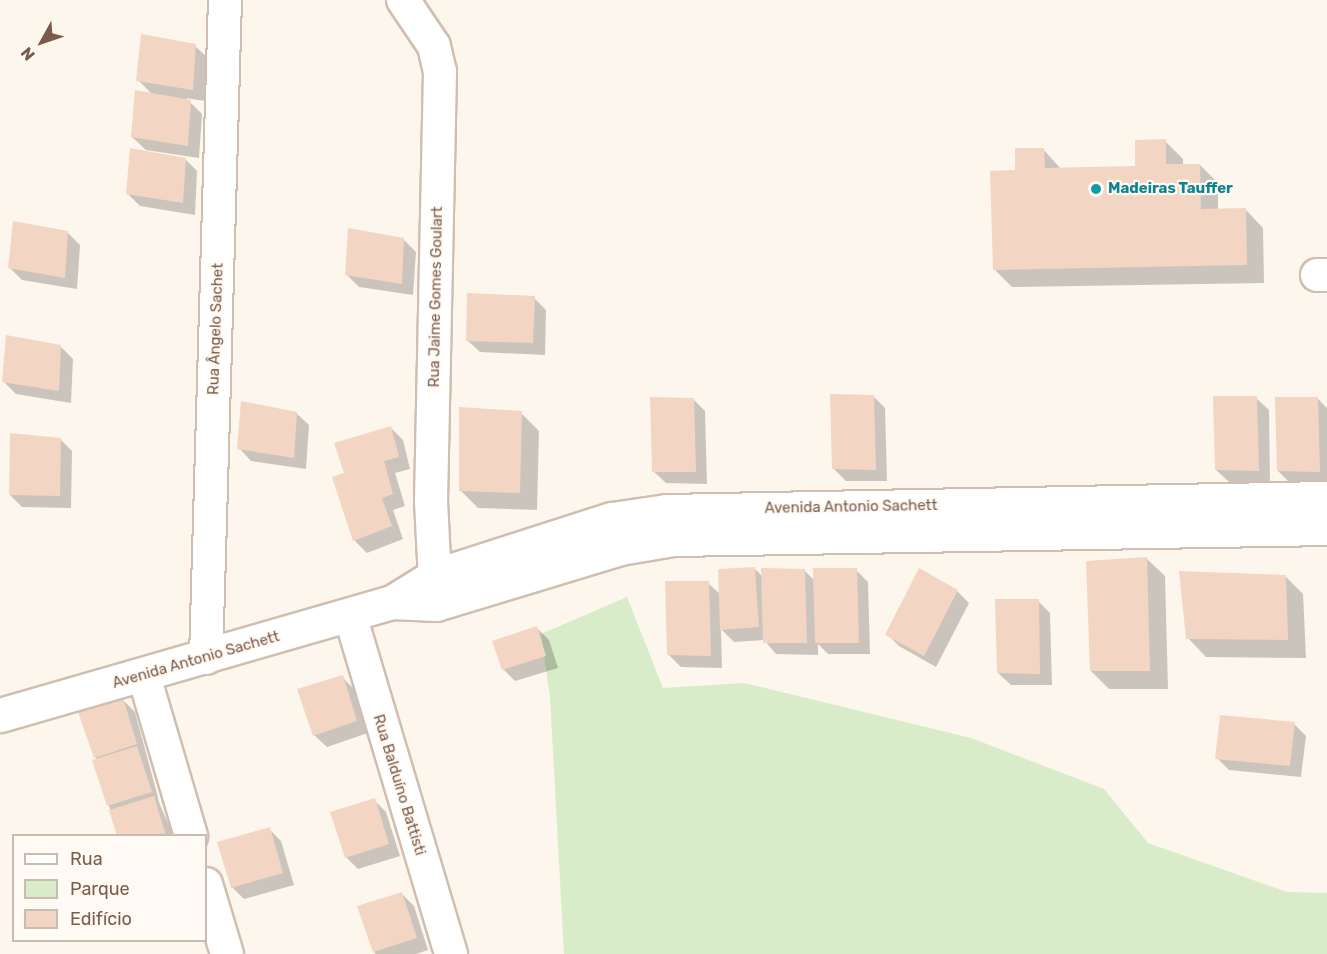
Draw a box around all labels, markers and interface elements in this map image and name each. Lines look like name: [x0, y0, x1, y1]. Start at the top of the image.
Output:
north arrow: [12, 12, 72, 72]
text: N: [17, 43, 39, 64]
place label: Madeiras Tauffer: [1108, 180, 1233, 198]
marker: Madeiras Tauffer: [1089, 182, 1103, 196]
street label: Rua Jaime Gomes Goulart: [425, 206, 447, 388]
street label: Rua Ângelo Sachet: [205, 262, 227, 396]
street label: Avenida Antonio Sachett: [764, 496, 938, 518]
street label: Avenida Antonio Sachett: [110, 627, 282, 693]
street label: Rua Balduíno Battisti: [369, 712, 429, 858]
legend: [12, 834, 207, 942]
text: Rua: [70, 848, 103, 870]
text: Parque: [70, 878, 130, 900]
text: Edifício: [70, 908, 132, 930]

